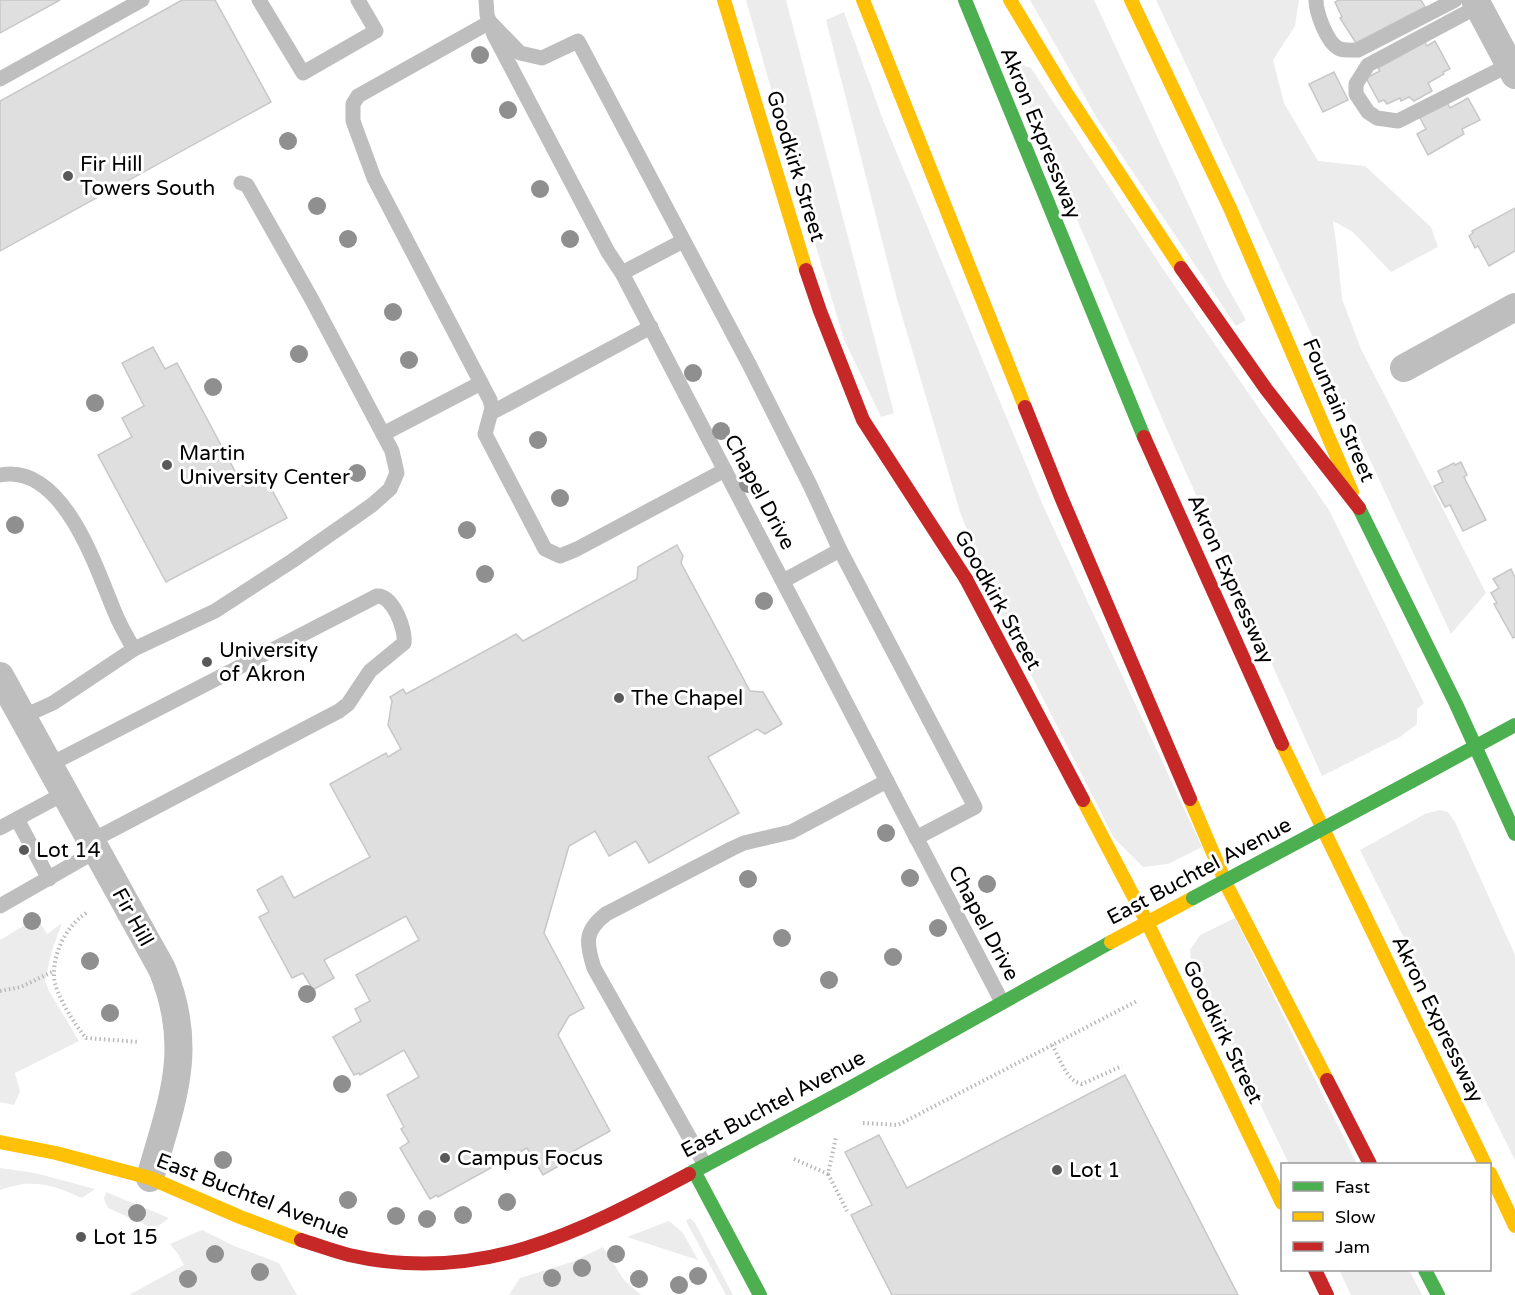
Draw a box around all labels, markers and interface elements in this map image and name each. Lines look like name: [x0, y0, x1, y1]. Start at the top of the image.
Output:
street label: Akron Expressway: [995, 44, 1086, 223]
street label: Goodkirk Street: [761, 88, 830, 245]
place label: Fir Hill Towers South: [80, 152, 215, 201]
marker: Fir Hill Towers South: [61, 169, 75, 183]
street label: Fountain Street: [1297, 335, 1380, 486]
street label: Chapel Drive: [719, 430, 800, 554]
place label: Martin University Center: [179, 441, 350, 490]
marker: Martin University Center: [160, 458, 174, 472]
street label: Akron Expressway: [1182, 491, 1279, 668]
street label: Goodkirk Street: [949, 526, 1046, 675]
place label: University of Akron: [219, 638, 318, 687]
marker: University of Akron: [200, 655, 214, 669]
place label: The Chapel: [631, 686, 743, 711]
marker: The Chapel: [612, 691, 626, 705]
street label: East Buchtel Avenue: [1103, 812, 1296, 931]
place label: Lot 14: [36, 838, 101, 863]
marker: Lot 14: [17, 843, 31, 857]
street label: Chapel Drive: [943, 861, 1024, 985]
street label: Fir Hill: [106, 884, 159, 951]
street label: Akron Expressway: [1386, 932, 1489, 1107]
street label: Goodkirk Street: [1177, 956, 1268, 1108]
street label: East Buchtel Avenue: [677, 1045, 870, 1164]
place label: Campus Focus: [457, 1146, 603, 1171]
street label: East Buchtel Avenue: [153, 1148, 353, 1245]
marker: Campus Focus: [438, 1151, 452, 1165]
place label: Lot 1: [1069, 1158, 1120, 1183]
marker: Lot 1: [1050, 1163, 1064, 1177]
legend: [1281, 1163, 1491, 1271]
text: Fast: [1335, 1176, 1370, 1198]
text: Slow: [1335, 1206, 1376, 1228]
place label: Lot 15: [93, 1225, 158, 1250]
marker: Lot 15: [74, 1230, 88, 1244]
text: Jam: [1335, 1236, 1370, 1258]

